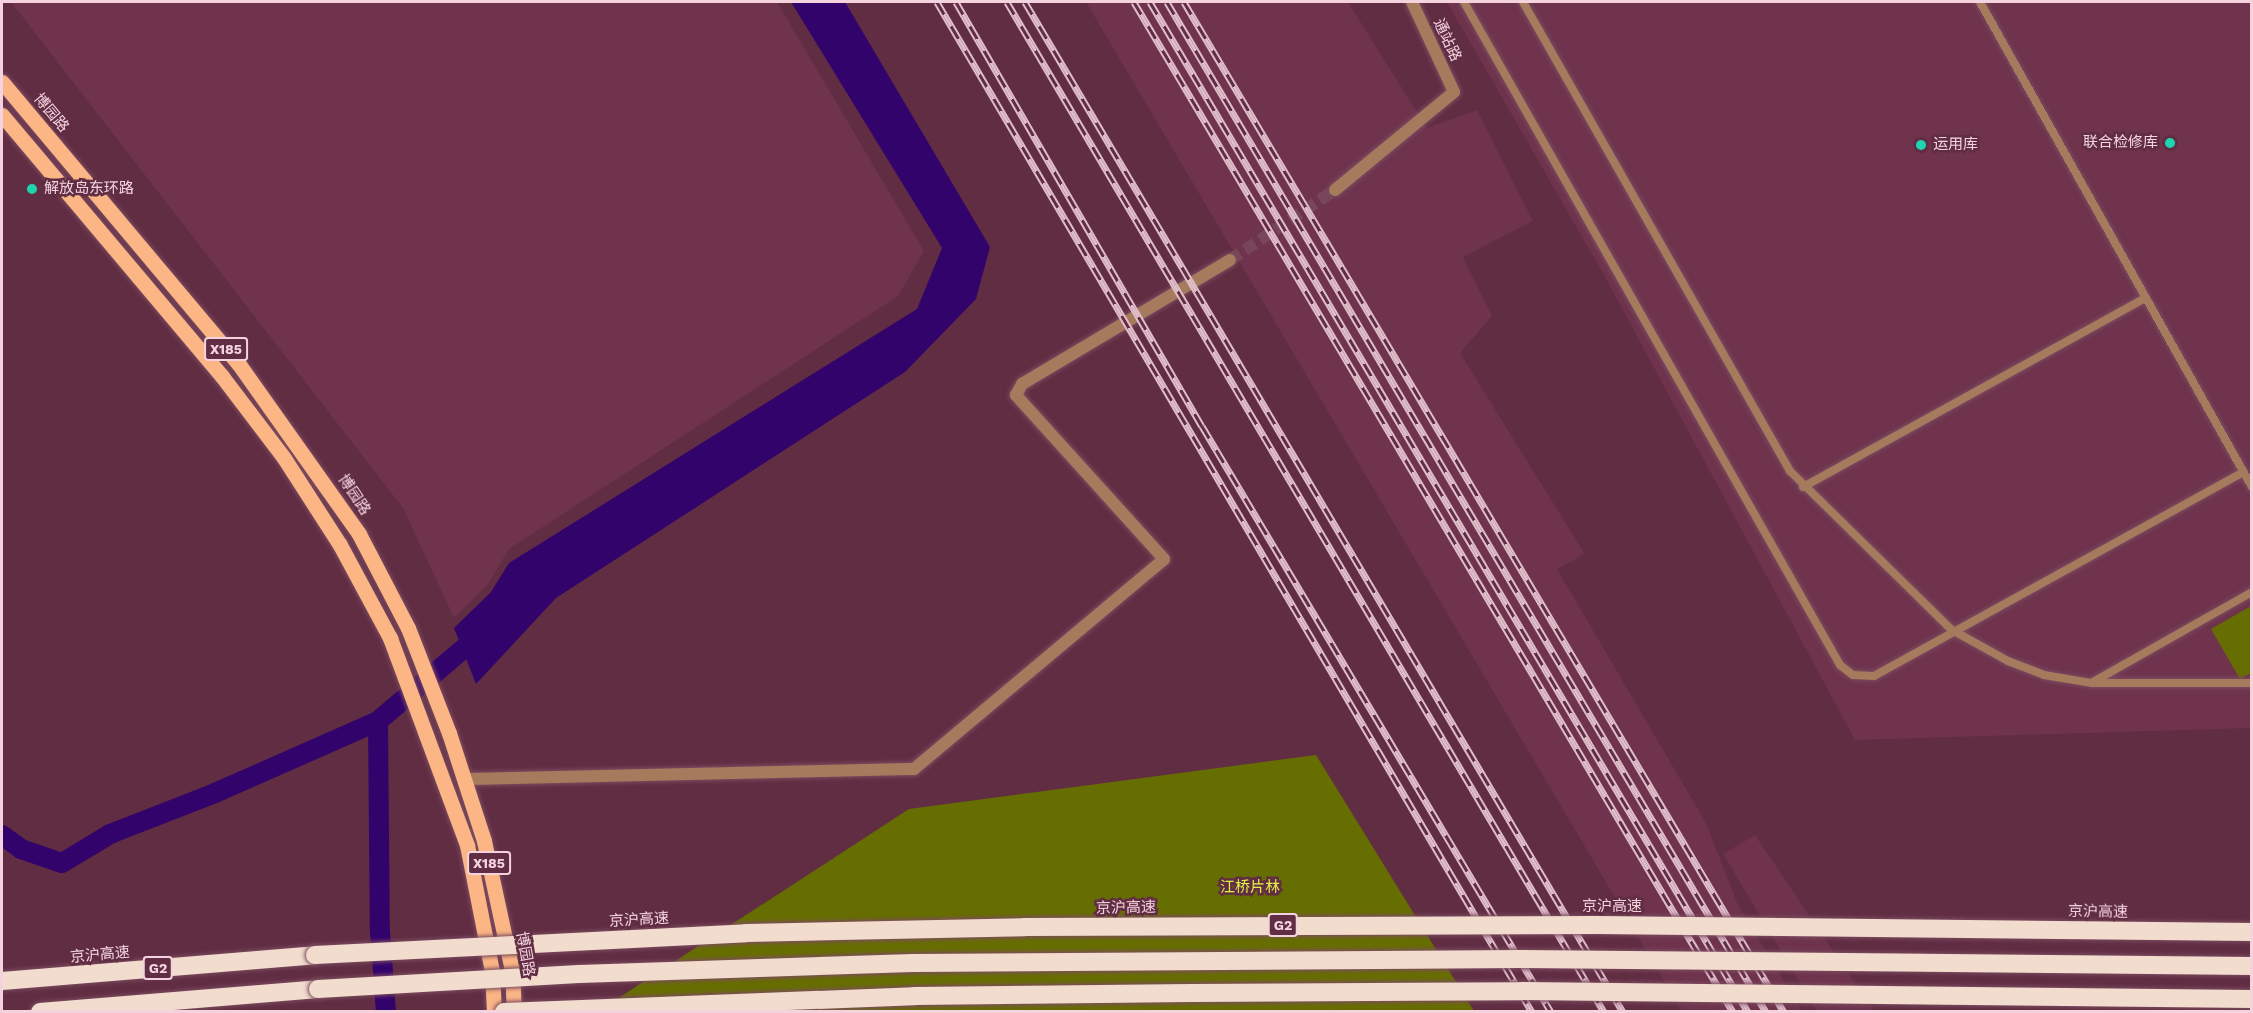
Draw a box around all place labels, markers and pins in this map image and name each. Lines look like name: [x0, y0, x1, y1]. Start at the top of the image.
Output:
place label: 联合检修库: [2083, 134, 2158, 152]
place label: 运用库: [1933, 136, 1978, 154]
marker: 联合检修库: [2163, 136, 2177, 150]
marker: 运用库: [1914, 138, 1928, 152]
place label: 解放岛东环路: [44, 180, 134, 198]
marker: 解放岛东环路: [25, 182, 39, 196]

